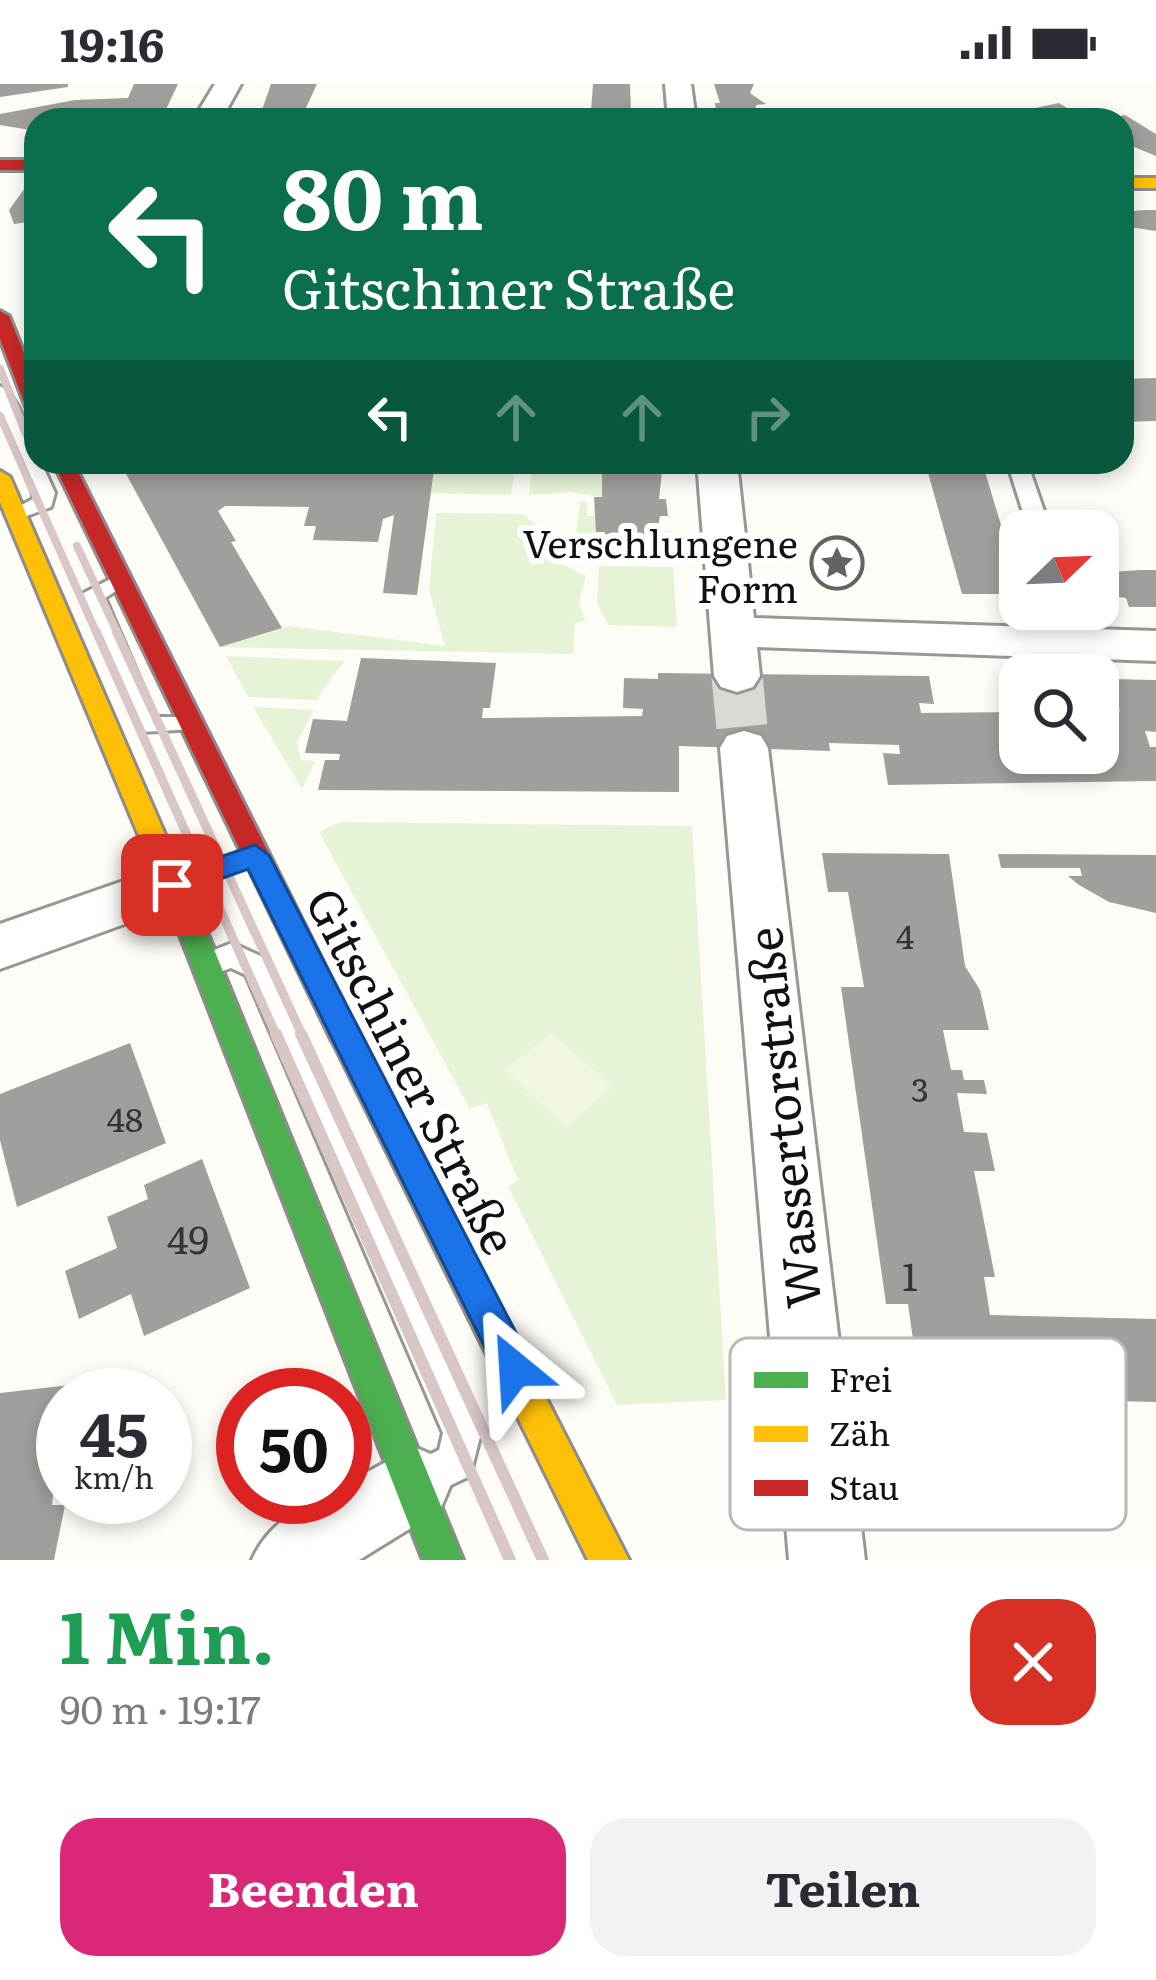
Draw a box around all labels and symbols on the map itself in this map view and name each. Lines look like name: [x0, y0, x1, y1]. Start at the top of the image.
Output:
north arrow: [999, 510, 1119, 630]
place label: Verschlungene Form: [522, 512, 798, 615]
place icon: Verschlungene Form: [809, 535, 865, 591]
pin: [121, 834, 223, 936]
street label: Gitschiner Straße: [291, 874, 537, 1266]
house number: 4: [896, 910, 914, 959]
street label: Wassertorstraße: [726, 924, 836, 1312]
house number: 3: [911, 1063, 929, 1112]
house number: 48: [107, 1093, 143, 1142]
house number: 49: [167, 1208, 209, 1266]
house number: 1: [902, 1245, 918, 1303]
position arrow: [452, 1306, 578, 1432]
legend: [730, 1338, 1126, 1530]
text: Frei: [829, 1353, 892, 1402]
speed limit sign: 50: [216, 1368, 372, 1524]
text: Zäh: [829, 1407, 890, 1456]
text: Stau: [829, 1461, 899, 1510]

